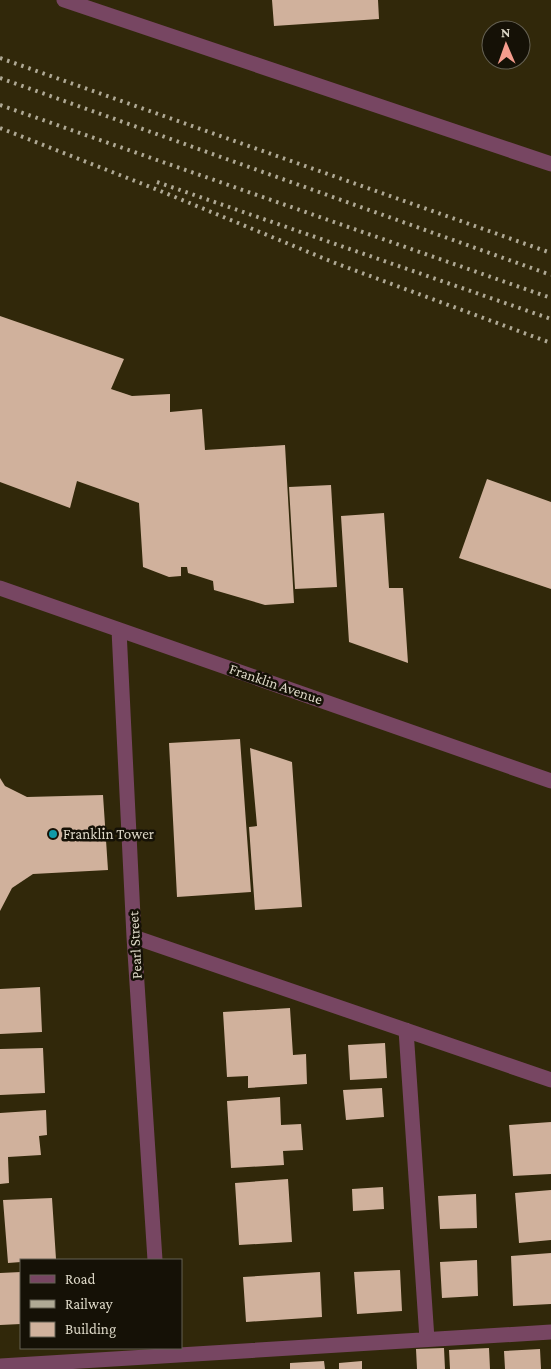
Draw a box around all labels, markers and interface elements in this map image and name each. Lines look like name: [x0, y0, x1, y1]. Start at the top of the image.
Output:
north arrow: [481, 20, 531, 70]
text: N: [500, 24, 511, 40]
street label: Franklin Avenue: [227, 661, 325, 708]
place label: Franklin Tower: [63, 826, 155, 842]
marker: Franklin Tower: [47, 828, 59, 840]
street label: Pearl Street: [125, 910, 145, 979]
legend: [20, 1259, 182, 1349]
text: Road: [65, 1271, 96, 1287]
text: Railway: [65, 1296, 113, 1313]
text: Building: [65, 1321, 116, 1338]

